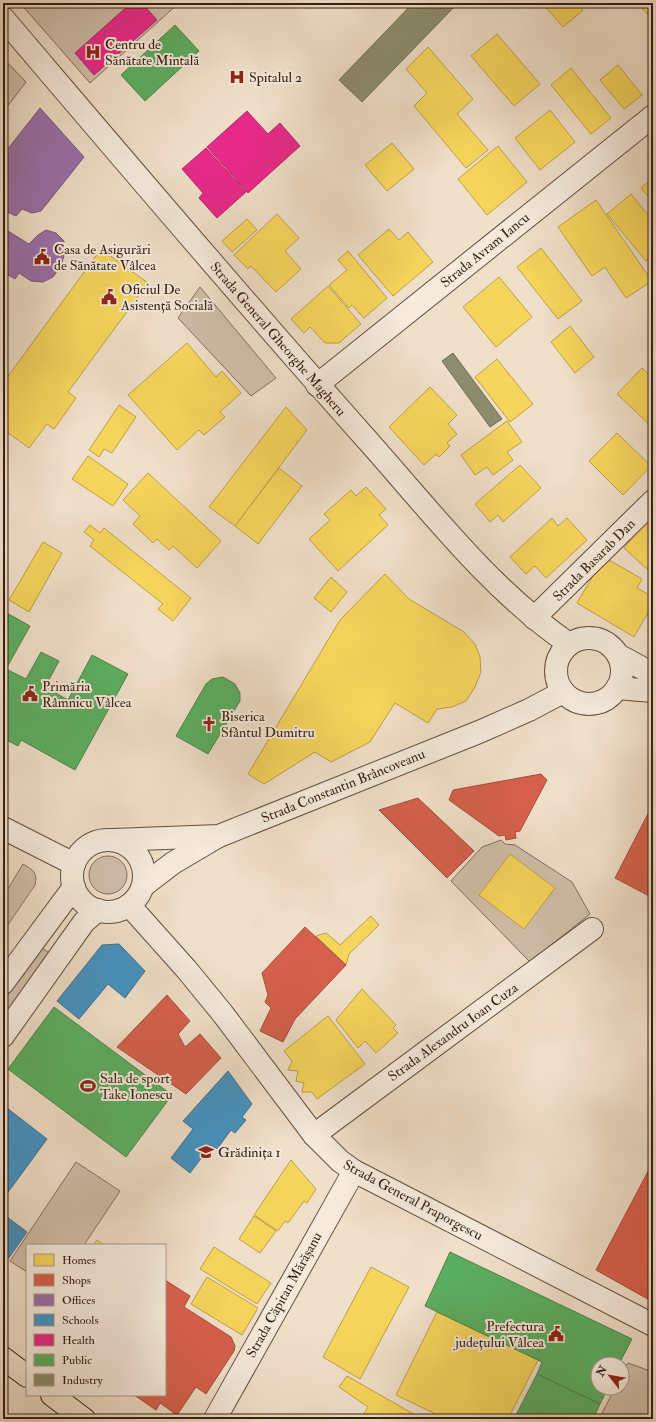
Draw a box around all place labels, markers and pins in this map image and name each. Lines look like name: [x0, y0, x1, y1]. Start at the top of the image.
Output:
place label: Centru de Sănătate Mintală: [105, 36, 199, 69]
hospital icon: Centru de Sănătate Mintală: [84, 43, 102, 61]
hospital icon: Spitalul 2: [228, 68, 246, 86]
place label: Spitalul 2: [249, 69, 302, 87]
place label: Casa de Asigurări de Sănătate Vâlcea: [54, 241, 156, 274]
public building icon: Casa de Asigurări de Sănătate Vâlcea: [33, 248, 51, 266]
place label: Oficiul De Asistență Socială: [120, 281, 213, 314]
public building icon: Oficiul De Asistență Socială: [100, 288, 118, 306]
place label: Primăria Râmnicu Vâlcea: [42, 678, 132, 711]
public building icon: Primăria Râmnicu Vâlcea: [21, 685, 39, 703]
place label: Biserica Sfântul Dumitru: [221, 708, 315, 741]
church icon: Biserica Sfântul Dumitru: [200, 715, 218, 733]
place label: Sala de sport Take Ionescu: [100, 1070, 173, 1103]
sports icon: Sala de sport Take Ionescu: [79, 1077, 97, 1095]
school or university icon: Grădinița 1: [197, 1143, 215, 1161]
place label: Grădinița 1: [218, 1144, 281, 1161]
place label: Prefectura județului Vâlcea: [452, 1318, 544, 1351]
public building icon: Prefectura județului Vâlcea: [547, 1325, 565, 1343]

